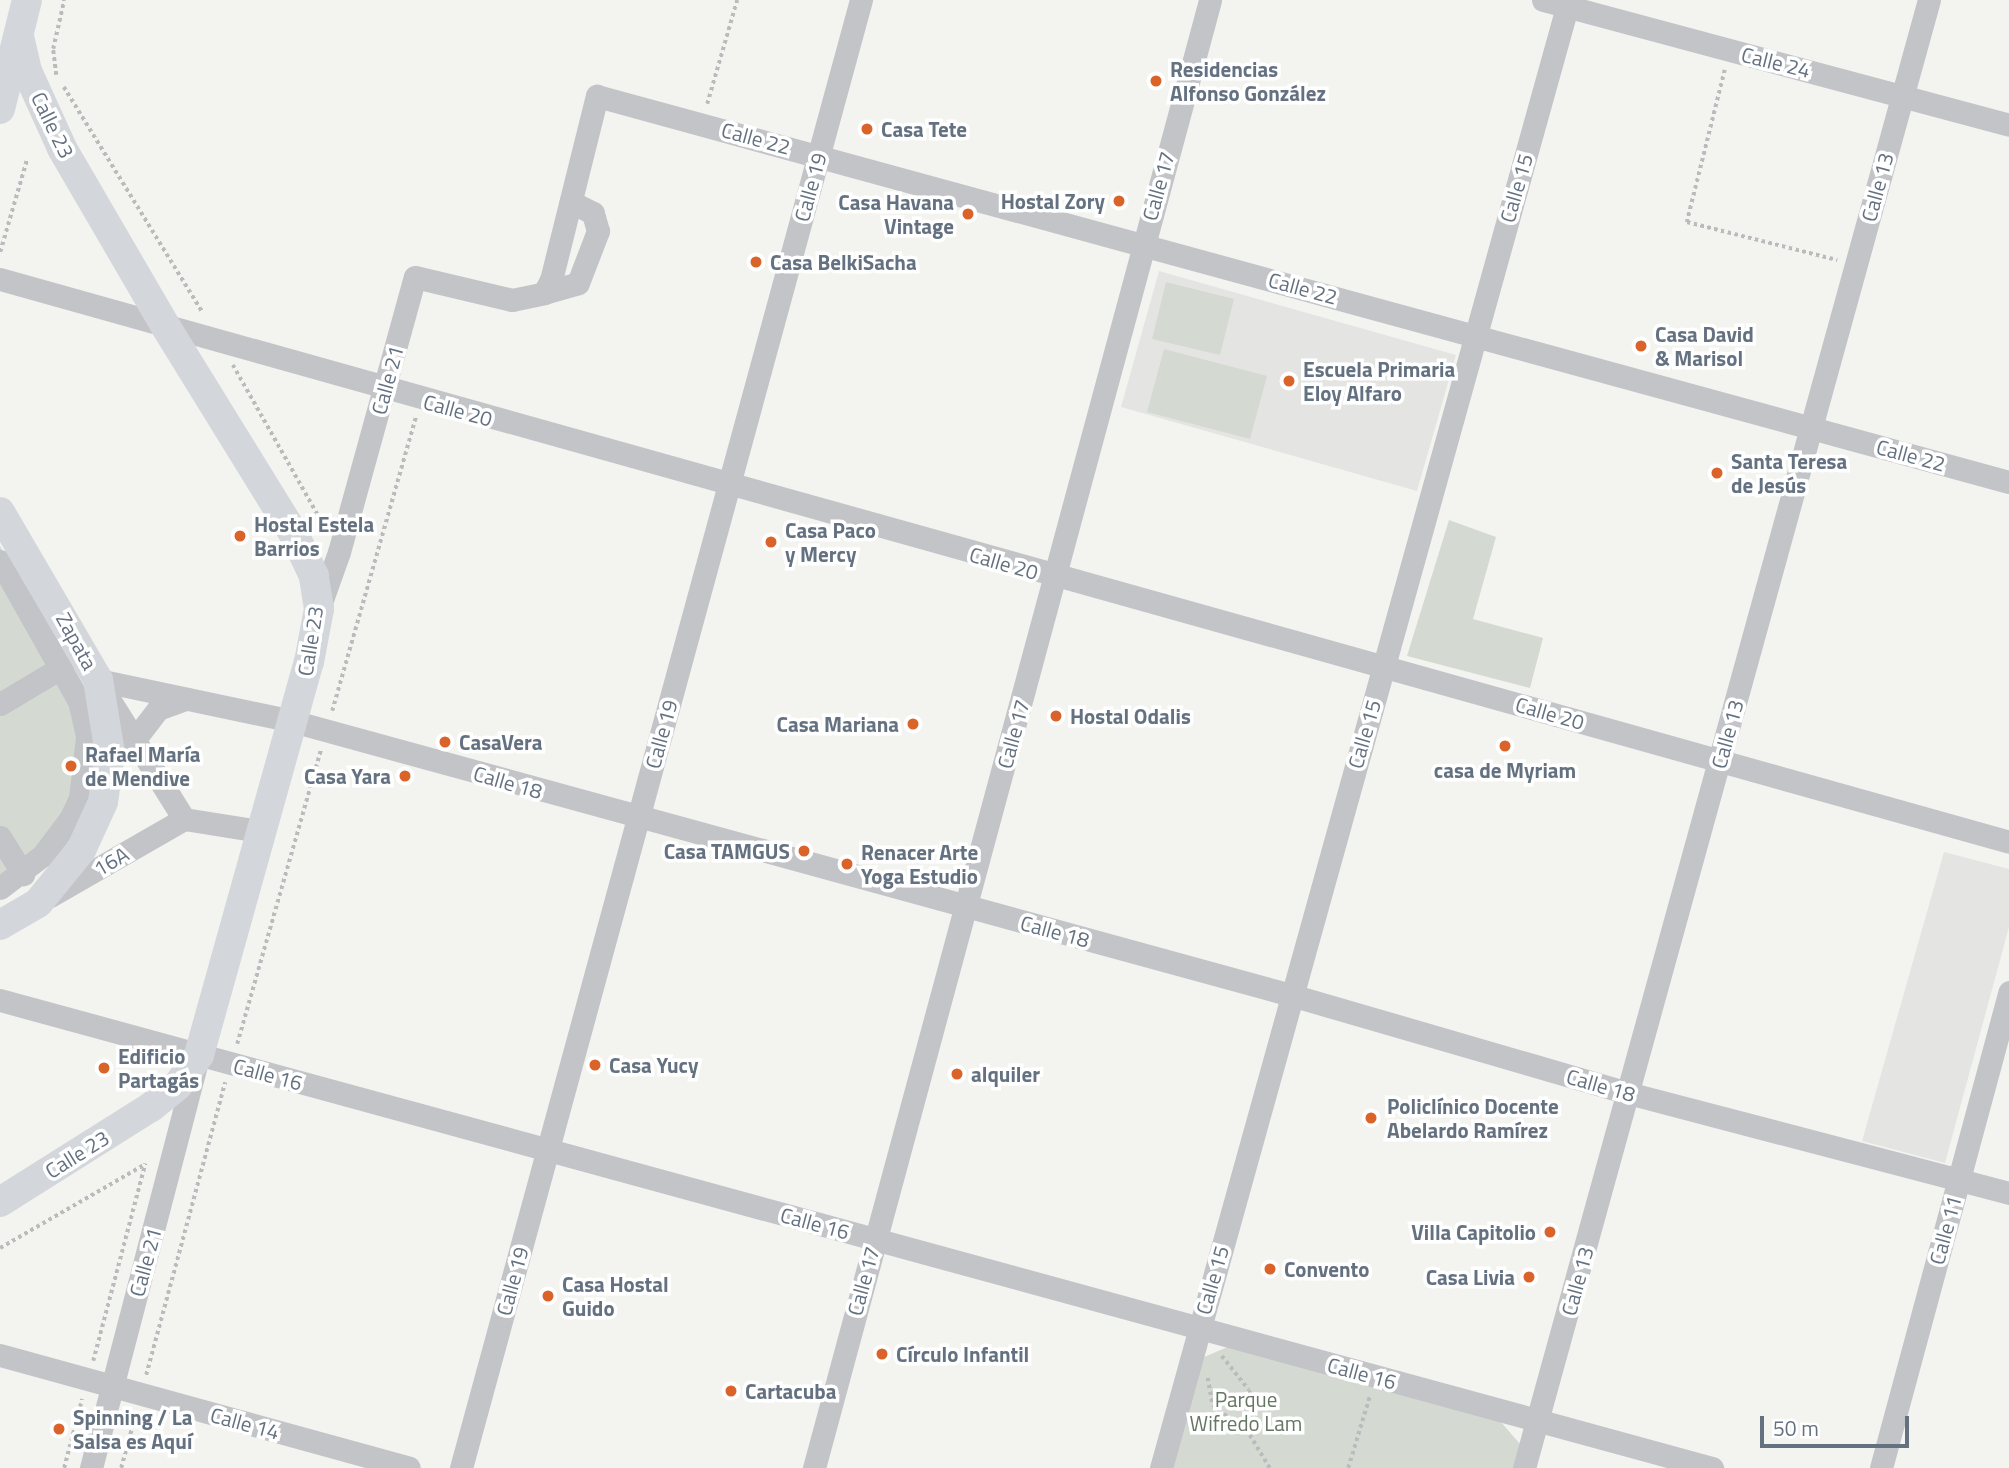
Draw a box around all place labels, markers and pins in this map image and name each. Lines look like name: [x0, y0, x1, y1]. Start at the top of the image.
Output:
place label: Residencias Alfonso González: [1170, 56, 1326, 106]
marker: Residencias Alfonso González: [1148, 73, 1164, 89]
place label: Casa Tete: [881, 116, 967, 142]
marker: Casa Tete: [859, 121, 875, 137]
place label: Hostal Zory: [1001, 188, 1105, 214]
place label: Casa Havana Vintage: [838, 189, 954, 239]
marker: Hostal Zory: [1111, 193, 1127, 209]
marker: Casa Havana Vintage: [960, 206, 976, 222]
place label: Casa BelkiSacha: [770, 249, 917, 275]
marker: Casa BelkiSacha: [748, 254, 764, 270]
place label: Casa David & Marisol: [1655, 321, 1754, 371]
marker: Casa David & Marisol: [1633, 338, 1649, 354]
place label: Escuela Primaria Eloy Alfaro: [1303, 356, 1455, 406]
marker: Escuela Primaria Eloy Alfaro: [1281, 373, 1297, 389]
place label: Santa Teresa de Jesús: [1731, 448, 1847, 498]
marker: Santa Teresa de Jesús: [1709, 465, 1725, 481]
place label: Hostal Estela Barrios: [254, 511, 374, 561]
place label: Casa Paco y Mercy: [785, 517, 876, 567]
marker: Hostal Estela Barrios: [232, 528, 248, 544]
marker: Casa Paco y Mercy: [763, 534, 779, 550]
place label: Hostal Odalis: [1070, 703, 1191, 729]
marker: Hostal Odalis: [1048, 708, 1064, 724]
place label: Casa Mariana: [777, 711, 899, 737]
marker: Casa Mariana: [905, 716, 921, 732]
place label: CasaVera: [459, 729, 542, 755]
marker: CasaVera: [437, 734, 453, 750]
marker: casa de Myriam: [1497, 738, 1513, 754]
place label: Rafael María de Mendive: [85, 741, 201, 791]
place label: casa de Myriam: [1434, 757, 1576, 783]
marker: Rafael María de Mendive: [63, 758, 79, 774]
place label: Casa Yara: [304, 763, 391, 789]
marker: Casa Yara: [397, 768, 413, 784]
place label: Casa TAMGUS: [664, 838, 790, 864]
place label: Renacer Arte Yoga Estudio: [861, 839, 978, 889]
marker: Casa TAMGUS: [796, 843, 812, 859]
marker: Renacer Arte Yoga Estudio: [839, 856, 855, 872]
place label: Edificio Partagás: [118, 1043, 199, 1093]
place label: Casa Yucy: [609, 1052, 698, 1078]
marker: Casa Yucy: [587, 1057, 603, 1073]
marker: Edificio Partagás: [96, 1060, 112, 1076]
place label: alquiler: [971, 1061, 1040, 1087]
marker: alquiler: [949, 1066, 965, 1082]
place label: Policlínico Docente Abelardo Ramírez: [1387, 1093, 1559, 1143]
marker: Policlínico Docente Abelardo Ramírez: [1361, 1108, 1381, 1128]
place label: Villa Capitolio: [1411, 1219, 1536, 1245]
marker: Villa Capitolio: [1542, 1224, 1558, 1240]
place label: Convento: [1284, 1256, 1369, 1282]
marker: Convento: [1262, 1261, 1278, 1277]
place label: Casa Livia: [1426, 1264, 1515, 1290]
marker: Casa Livia: [1521, 1269, 1537, 1285]
place label: Casa Hostal Guido: [562, 1271, 669, 1321]
marker: Casa Hostal Guido: [540, 1288, 556, 1304]
place label: Círculo Infantil: [896, 1341, 1029, 1367]
marker: Círculo Infantil: [874, 1346, 890, 1362]
place label: Cartacuba: [745, 1378, 836, 1404]
marker: Cartacuba: [723, 1383, 739, 1399]
place label: Spinning / La Salsa es Aquí: [73, 1404, 192, 1454]
marker: Spinning / La Salsa es Aquí: [51, 1421, 67, 1437]

